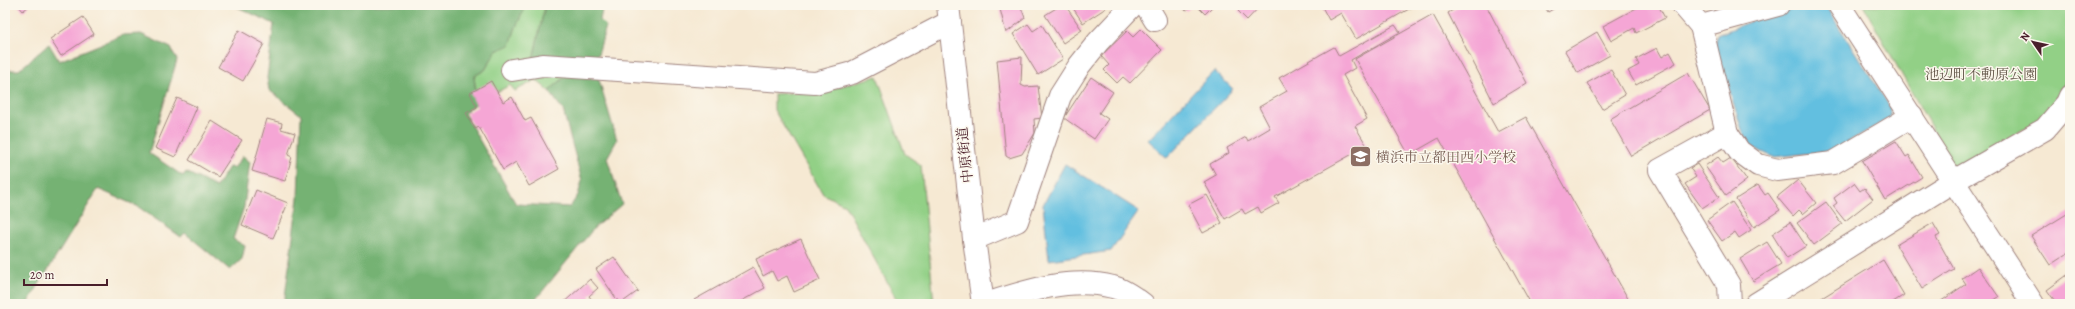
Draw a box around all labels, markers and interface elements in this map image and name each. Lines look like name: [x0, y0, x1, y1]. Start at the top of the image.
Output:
north arrow: [2013, 22, 2053, 62]
text: N: [2017, 29, 2034, 44]
park label: 池辺町不動原公園: [1925, 65, 2037, 84]
street label: 中原街道: [953, 126, 977, 184]
school or university icon: 横浜市立都田西小学校: [1348, 144, 1374, 170]
place label: 横浜市立都田西小学校: [1376, 148, 1516, 167]
scale bar: [24, 261, 107, 287]
text: 20 m: [30, 267, 54, 283]

